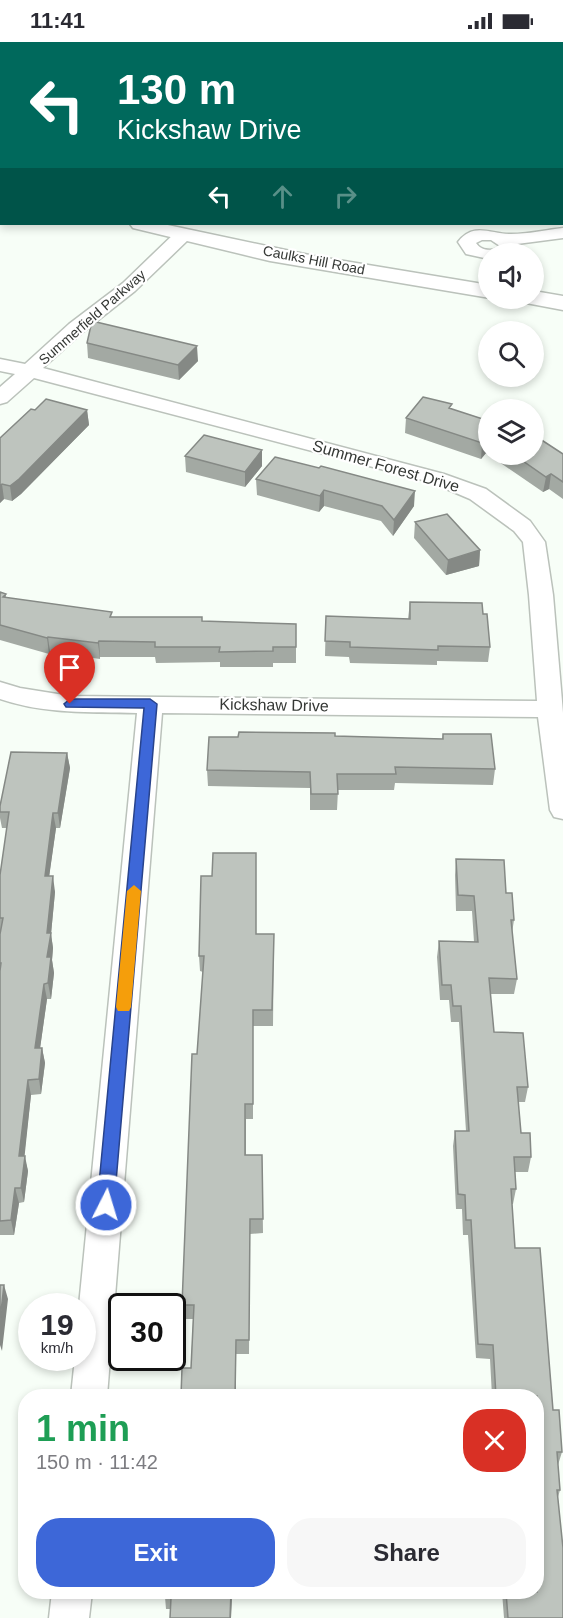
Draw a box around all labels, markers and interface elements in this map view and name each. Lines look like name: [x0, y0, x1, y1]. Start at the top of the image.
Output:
text: 11:41: [30, 8, 85, 33]
icon: left: [18, 66, 96, 144]
text: 130 m: [117, 66, 236, 113]
text: Kickshaw Drive: [117, 115, 302, 145]
icon: left: [203, 180, 236, 213]
icon: ahead: [266, 180, 299, 213]
icon: right: [329, 180, 362, 213]
street label: Caulks Hill Road: [262, 242, 366, 278]
map controls: [478, 243, 544, 465]
button: sound: [478, 243, 544, 309]
street label: Summerfield Parkway: [35, 266, 149, 368]
button: search: [478, 321, 544, 387]
button: layers: [478, 399, 544, 465]
street label: Summer Forest Drive: [311, 437, 462, 495]
pin: [44, 642, 95, 704]
icon: arrive: [53, 651, 86, 684]
street label: Kickshaw Drive: [219, 696, 329, 714]
position arrow: [74, 1173, 138, 1237]
speed limit sign: 30: [108, 1293, 186, 1371]
text: 19: [40, 1308, 74, 1341]
text: km/h: [41, 1339, 73, 1356]
text: 1 min: [36, 1408, 130, 1449]
button: close: [463, 1409, 526, 1472]
text: 150 m · 11:42: [36, 1451, 158, 1473]
button: Exit: [36, 1518, 275, 1587]
button: Share: [287, 1518, 526, 1587]

